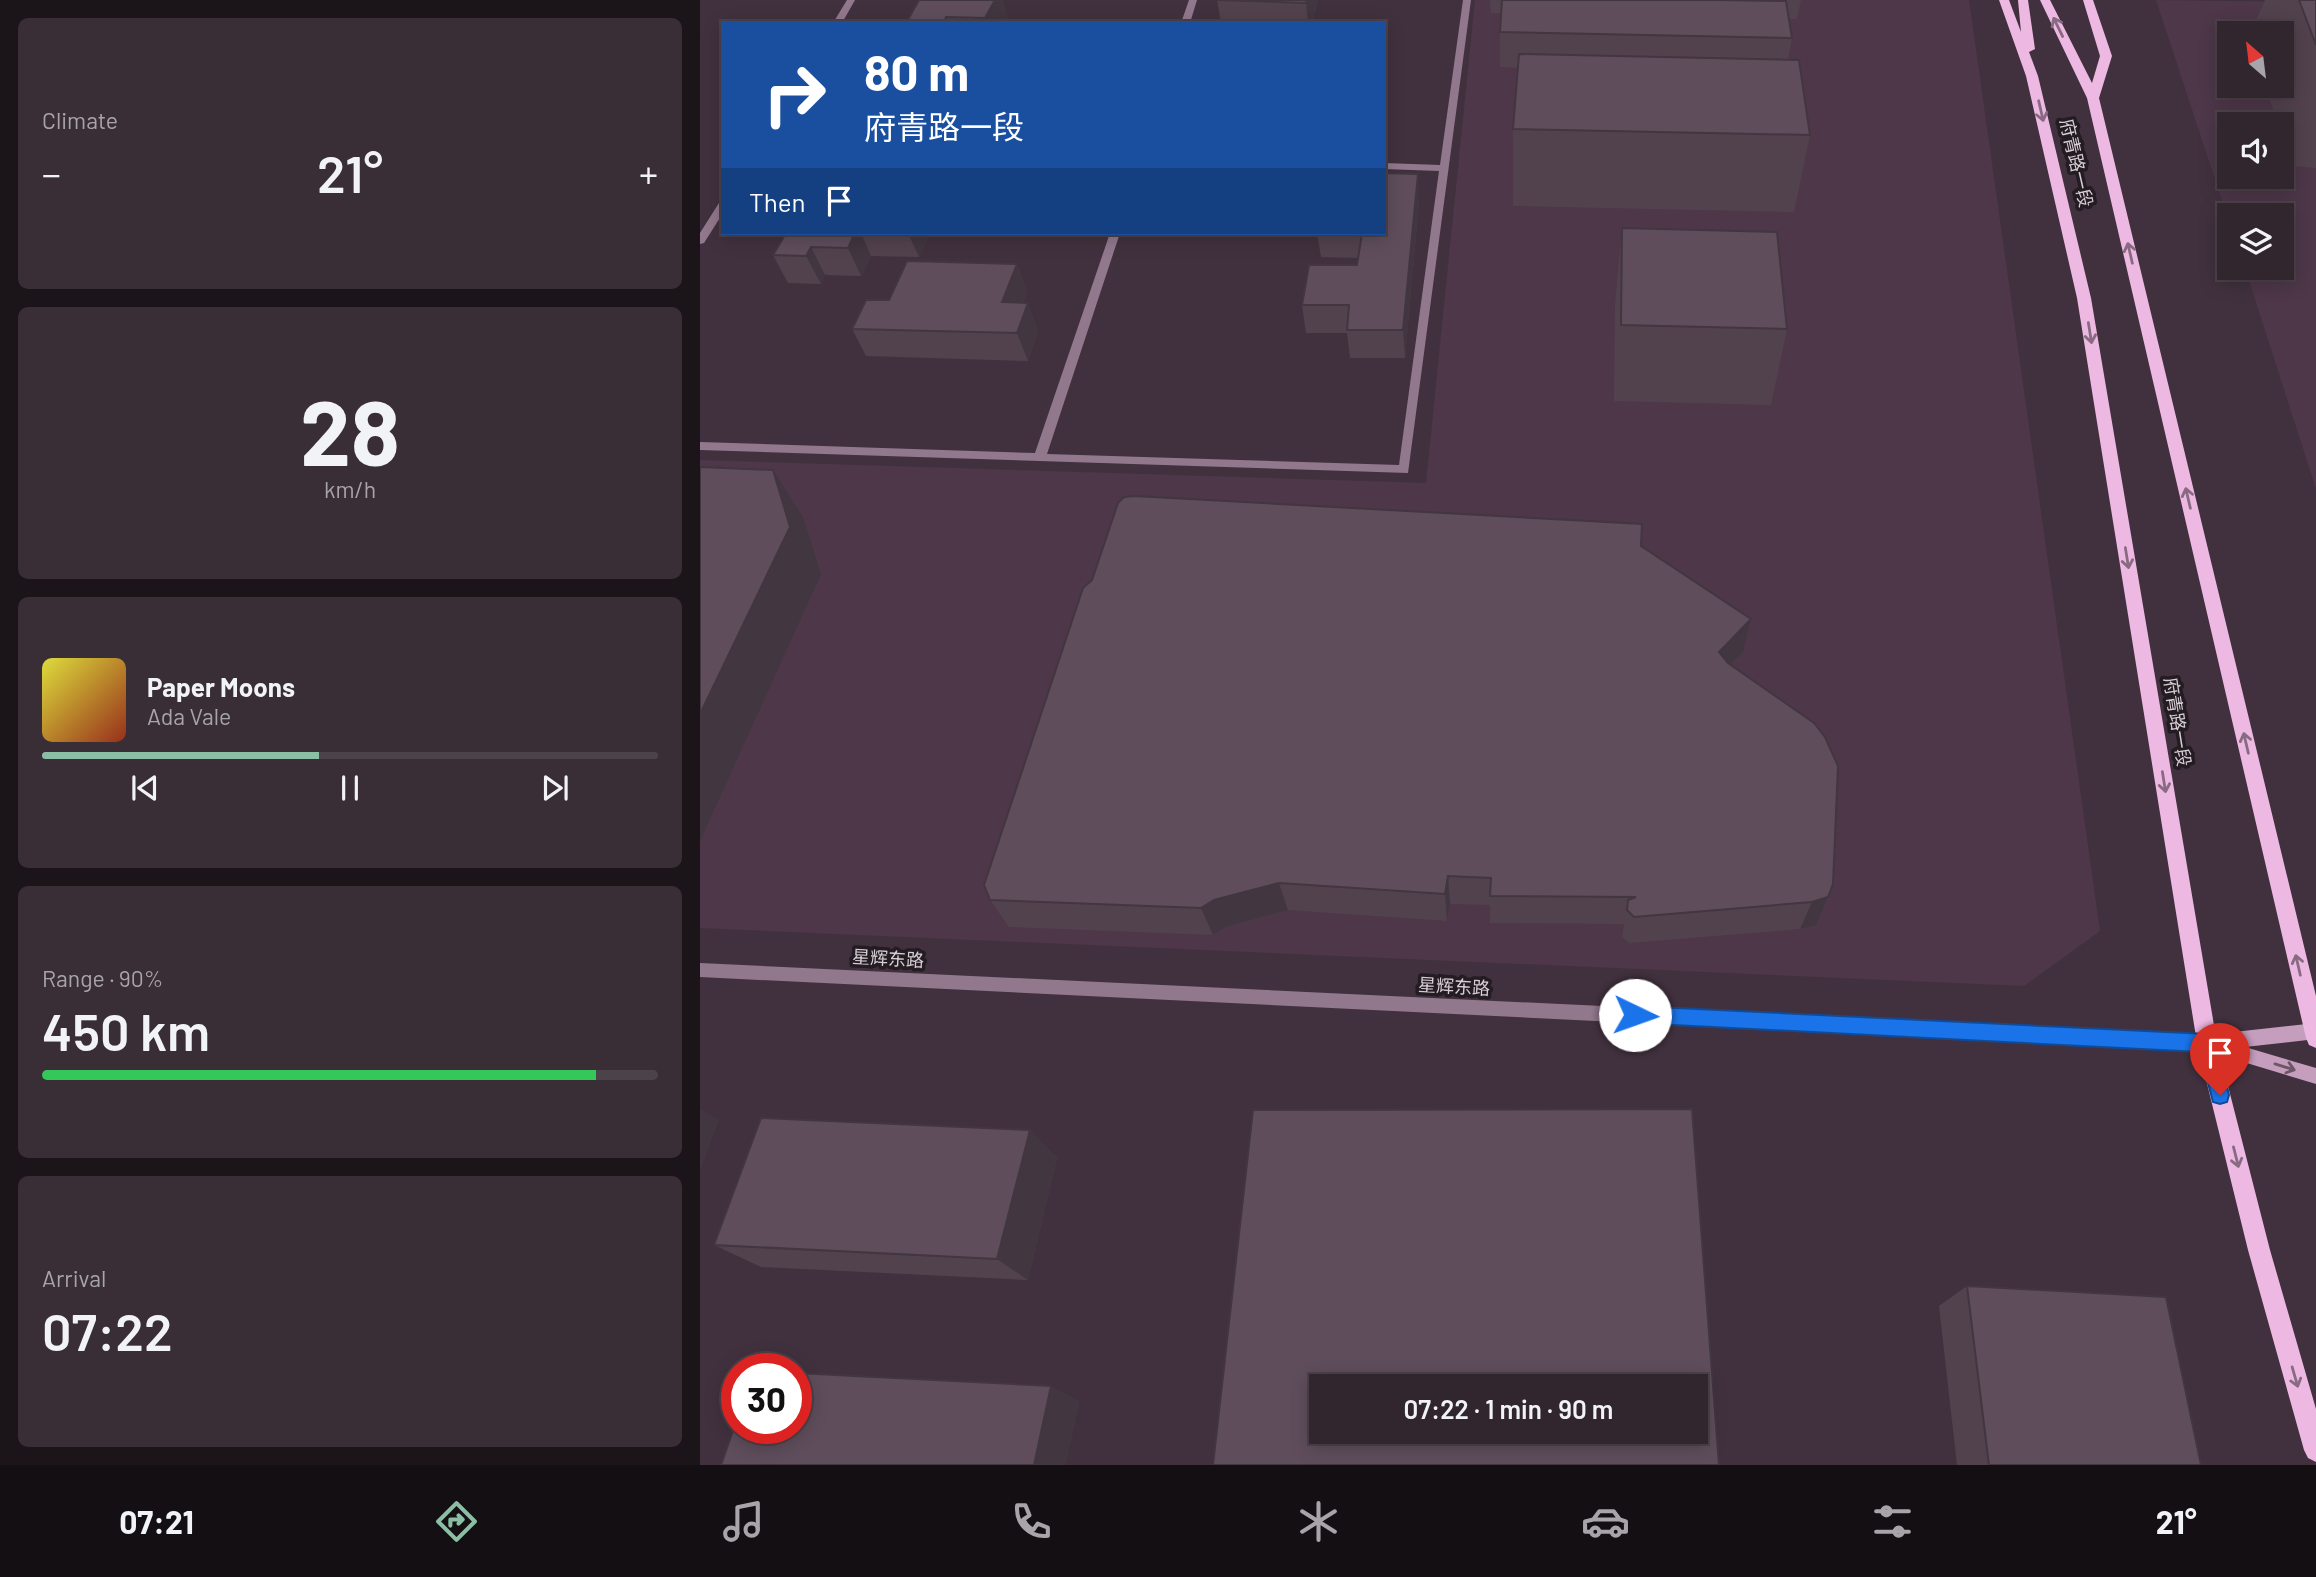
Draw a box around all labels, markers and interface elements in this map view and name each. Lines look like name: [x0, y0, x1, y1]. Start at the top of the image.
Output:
one-way arrow: [2051, 17, 2065, 38]
north arrow: [2217, 21, 2294, 98]
map controls: [2217, 21, 2294, 280]
text: 80 m: [864, 42, 969, 101]
icon: right: [749, 49, 840, 140]
one-way arrow: [2034, 99, 2048, 122]
text: Climate: [42, 106, 118, 134]
text: 府青路一段: [864, 107, 1024, 145]
button: sound: [2217, 112, 2294, 189]
street label: 府青路一段: [2056, 116, 2098, 209]
text: 21°: [317, 141, 383, 203]
text: −: [42, 150, 61, 196]
text: +: [639, 150, 658, 196]
icon: arrive: [820, 182, 858, 220]
text: Then: [749, 186, 806, 217]
button: layers: [2217, 203, 2294, 280]
one-way arrow: [2123, 242, 2136, 265]
one-way arrow: [2084, 321, 2097, 344]
text: 28: [300, 375, 400, 484]
text: km/h: [324, 475, 376, 503]
one-way arrow: [2181, 487, 2194, 510]
one-way arrow: [2121, 546, 2134, 568]
text: Paper Moons: [147, 671, 295, 702]
street label: 府青路一段: [2160, 676, 2196, 768]
text: Ada Vale: [147, 702, 231, 730]
one-way arrow: [2239, 732, 2252, 755]
icon: previous: [126, 769, 164, 807]
icon: pause: [331, 769, 369, 807]
icon: next: [536, 769, 574, 807]
one-way arrow: [2158, 770, 2171, 793]
street label: 星辉东路: [852, 945, 925, 971]
one-way arrow: [2291, 954, 2304, 977]
text: Range · 90%: [42, 964, 163, 992]
street label: 星辉东路: [1418, 973, 1491, 999]
position arrow: [1598, 978, 1672, 1052]
text: 450 km: [42, 999, 210, 1061]
pin: [2190, 1023, 2250, 1095]
icon: arrive: [2201, 1034, 2239, 1072]
one-way arrow: [2274, 1061, 2296, 1074]
one-way arrow: [2230, 1145, 2243, 1168]
text: Arrival: [42, 1264, 106, 1292]
text: 07:22: [42, 1299, 173, 1361]
speed limit sign: 30: [721, 1353, 812, 1444]
one-way arrow: [2289, 1365, 2302, 1387]
text: 07:22 · 1 min · 90 m: [1404, 1393, 1613, 1424]
icon: directions: [432, 1497, 481, 1546]
icon: music: [719, 1497, 768, 1546]
icon: phone: [1007, 1497, 1056, 1546]
icon: climate: [1294, 1497, 1343, 1546]
icon: car: [1581, 1497, 1630, 1546]
icon: filters: [1868, 1497, 1917, 1546]
text: 07:21: [119, 1502, 194, 1540]
text: 21°: [2156, 1502, 2197, 1540]

